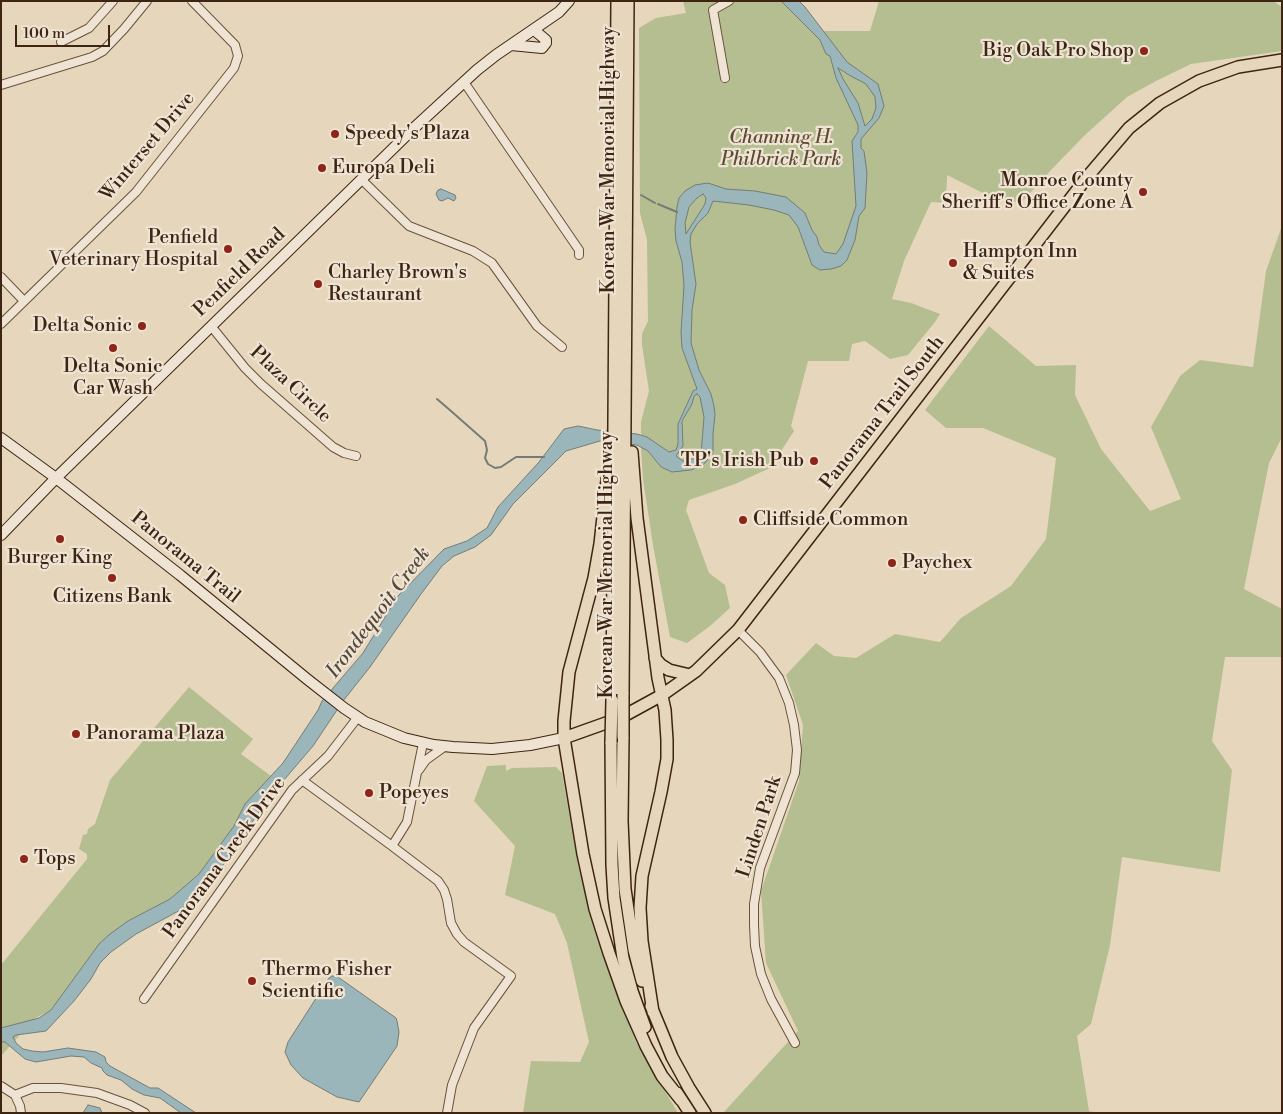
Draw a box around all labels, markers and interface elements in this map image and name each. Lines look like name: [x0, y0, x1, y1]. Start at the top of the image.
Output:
scale bar: [18, 15, 112, 47]
text: 100 m: [23, 24, 65, 43]
street label: Korean War Memorial Highway: [598, 27, 620, 293]
place label: Big Oak Pro Shop: [983, 40, 1134, 62]
marker: Big Oak Pro Shop: [1138, 45, 1150, 57]
street label: Winterset Drive: [96, 88, 200, 206]
place label: Speedy's Plaza: [345, 123, 470, 145]
park label: Channing H. Philbrick Park: [721, 127, 841, 171]
marker: Speedy's Plaza: [329, 128, 341, 140]
place label: Europa Deli: [332, 157, 435, 179]
marker: Europa Deli: [316, 162, 328, 174]
place label: Monroe County Sheriff's Office Zone A: [942, 170, 1133, 214]
marker: Monroe County Sheriff's Office Zone A: [1137, 186, 1149, 198]
street label: Penfield Road: [190, 224, 290, 322]
place label: Penfield Veterinary Hospital: [49, 227, 218, 271]
place label: Hampton Inn & Suites: [963, 241, 1078, 285]
marker: Penfield Veterinary Hospital: [222, 243, 234, 255]
marker: Hampton Inn & Suites: [947, 257, 959, 269]
place label: Charley Brown's Restaurant: [328, 262, 467, 306]
marker: Charley Brown's Restaurant: [312, 278, 324, 290]
place label: Delta Sonic: [33, 315, 132, 337]
marker: Delta Sonic: [136, 320, 148, 332]
street label: Panorama Trail South: [816, 332, 950, 494]
marker: Delta Sonic Car Wash: [107, 342, 119, 354]
street label: Plaza Circle: [245, 342, 335, 428]
place label: Delta Sonic Car Wash: [63, 356, 163, 400]
street label: Korean War Memorial Highway: [596, 432, 618, 698]
place label: TP's Irish Pub: [681, 450, 804, 472]
marker: TP's Irish Pub: [808, 455, 820, 467]
street label: Panorama Trail: [126, 507, 244, 609]
place label: Cliffside Common: [753, 509, 908, 531]
marker: Cliffside Common: [737, 514, 749, 526]
marker: Burger King: [54, 533, 66, 545]
water label: Irondequoit Creek: [322, 543, 436, 683]
place label: Burger King: [8, 547, 112, 569]
place label: Paychex: [902, 552, 972, 574]
marker: Paychex: [886, 557, 898, 569]
marker: Citizens Bank: [106, 572, 118, 584]
place label: Citizens Bank: [53, 586, 171, 608]
place label: Panorama Plaza: [86, 723, 225, 745]
marker: Panorama Plaza: [70, 728, 82, 740]
street label: Panorama Creek Drive: [159, 773, 291, 943]
street label: Linden Park: [733, 773, 787, 881]
place label: Popeyes: [379, 782, 449, 804]
marker: Popeyes: [363, 787, 375, 799]
place label: Tops: [34, 848, 76, 870]
marker: Tops: [18, 853, 30, 865]
place label: Thermo Fisher Scientific: [262, 959, 392, 1003]
marker: Thermo Fisher Scientific: [246, 975, 258, 987]

